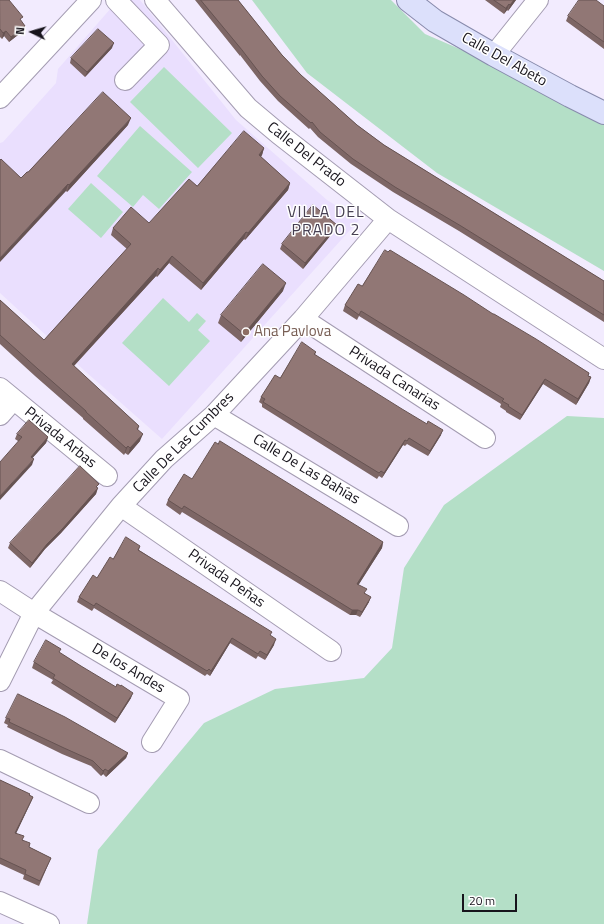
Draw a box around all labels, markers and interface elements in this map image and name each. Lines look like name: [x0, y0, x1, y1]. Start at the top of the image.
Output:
north arrow: [12, 12, 52, 52]
text: N: [12, 26, 28, 35]
street label: Calle Del Abeto: [458, 29, 550, 91]
street label: Calle Del Prado: [263, 119, 349, 191]
district label: VILLA DEL PRADO 2: [287, 203, 365, 241]
place label: Ana Pavlova: [254, 323, 331, 341]
marker: Ana Pavlova: [241, 327, 251, 337]
street label: Privada Canarias: [345, 343, 443, 415]
street label: Calle De Las Cumbres: [130, 389, 238, 497]
street label: Privada Arbas: [20, 404, 100, 472]
street label: Calle De Las Bahías: [249, 431, 363, 509]
street label: Privada Peñas: [184, 546, 268, 612]
street label: De los Andes: [88, 640, 168, 698]
scale bar: [464, 886, 519, 912]
text: 20 m: [469, 891, 495, 910]

